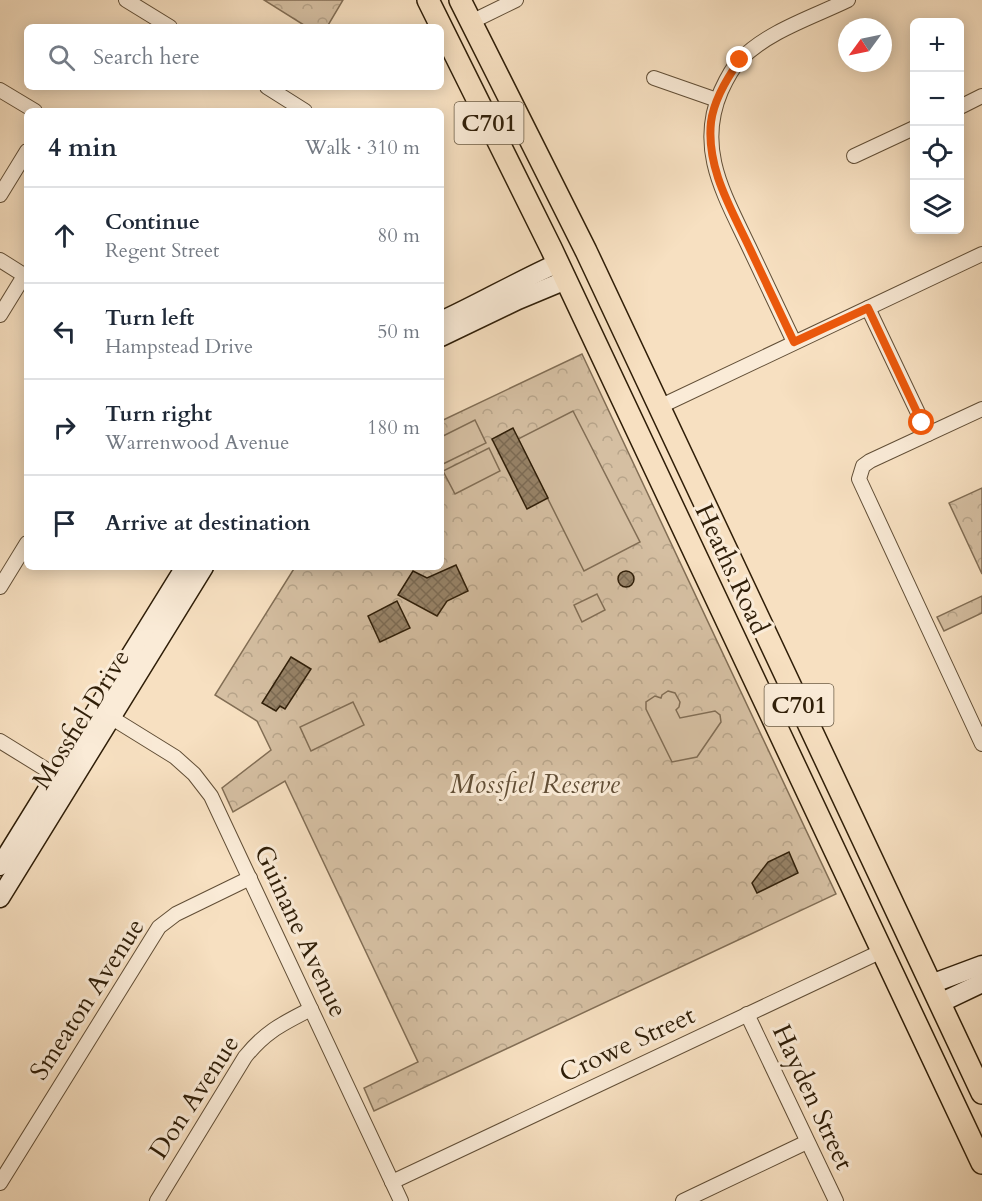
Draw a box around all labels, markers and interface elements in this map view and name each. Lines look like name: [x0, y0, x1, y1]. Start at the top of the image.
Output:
north arrow: [838, 18, 892, 72]
map controls: [910, 18, 964, 234]
button: +: [910, 18, 964, 72]
search box: [24, 24, 444, 90]
icon: search: [45, 41, 78, 74]
text: Search here: [93, 42, 200, 72]
route end: [726, 46, 752, 72]
button: −: [910, 72, 964, 126]
road number: C701: [454, 102, 524, 144]
button: locate: [910, 126, 964, 180]
text: 4 min: [48, 130, 117, 165]
text: Walk · 310 m: [305, 134, 420, 161]
button: layers: [910, 180, 964, 234]
text: Continue: [105, 207, 200, 237]
icon: ahead: [48, 219, 81, 252]
text: 80 m: [377, 222, 420, 249]
text: Regent Street: [105, 237, 219, 264]
text: Turn left: [105, 303, 194, 333]
icon: left: [48, 315, 81, 348]
text: 50 m: [377, 318, 420, 345]
text: Hampstead Drive: [105, 333, 253, 360]
text: Turn right: [105, 399, 212, 429]
route start: [908, 409, 934, 435]
icon: right: [48, 411, 81, 444]
text: 180 m: [367, 414, 420, 441]
text: Warrenwood Avenue: [105, 429, 289, 456]
street label: Heaths Road: [687, 498, 778, 640]
icon: arrive: [48, 507, 81, 540]
text: Arrive at destination: [105, 508, 310, 538]
street label: Mossfiel Drive: [24, 642, 138, 796]
road number: C701: [764, 684, 834, 726]
park label: Mossfiel Reserve: [450, 767, 621, 802]
street label: Guinane Avenue: [246, 839, 356, 1023]
street label: Smeaton Avenue: [22, 911, 152, 1087]
street label: Crowe Street: [554, 997, 700, 1091]
street label: Hayden Street: [764, 1019, 862, 1175]
street label: Don Avenue: [141, 1028, 247, 1166]

